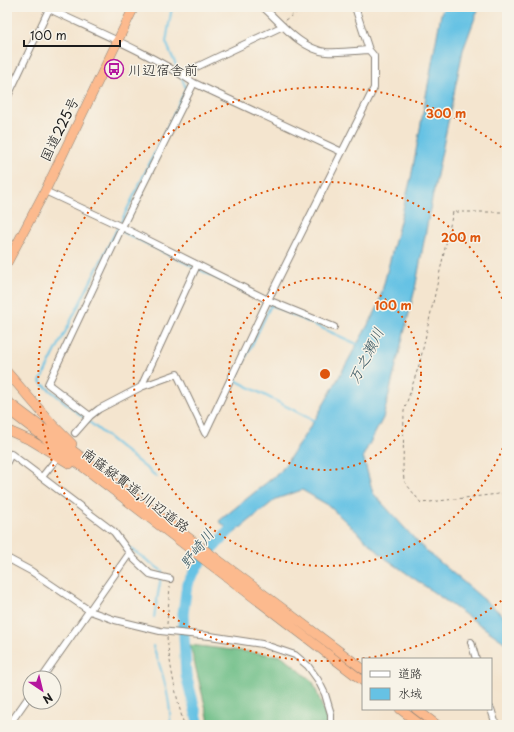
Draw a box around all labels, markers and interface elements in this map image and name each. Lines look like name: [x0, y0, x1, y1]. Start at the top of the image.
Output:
scale bar: [24, 22, 120, 48]
text: 100 m: [30, 26, 67, 44]
bus stop icon: 川辺宿舎前: [103, 58, 125, 80]
place label: 川辺宿舎前: [128, 59, 198, 80]
street label: 国道225号: [34, 93, 84, 165]
text: 300 m: [426, 104, 466, 122]
text: 200 m: [441, 228, 481, 246]
text: 100 m: [374, 296, 412, 314]
water label: 万之瀬川: [341, 323, 389, 387]
centre of rings: [318, 367, 332, 381]
street label: 南薩縦貫道;川辺道路: [78, 442, 194, 538]
water label: 野崎川: [173, 523, 219, 573]
legend: [362, 658, 492, 710]
text: 道路: [398, 664, 422, 682]
north arrow: [22, 670, 62, 710]
text: 水域: [398, 684, 422, 702]
text: N: [39, 689, 56, 708]

